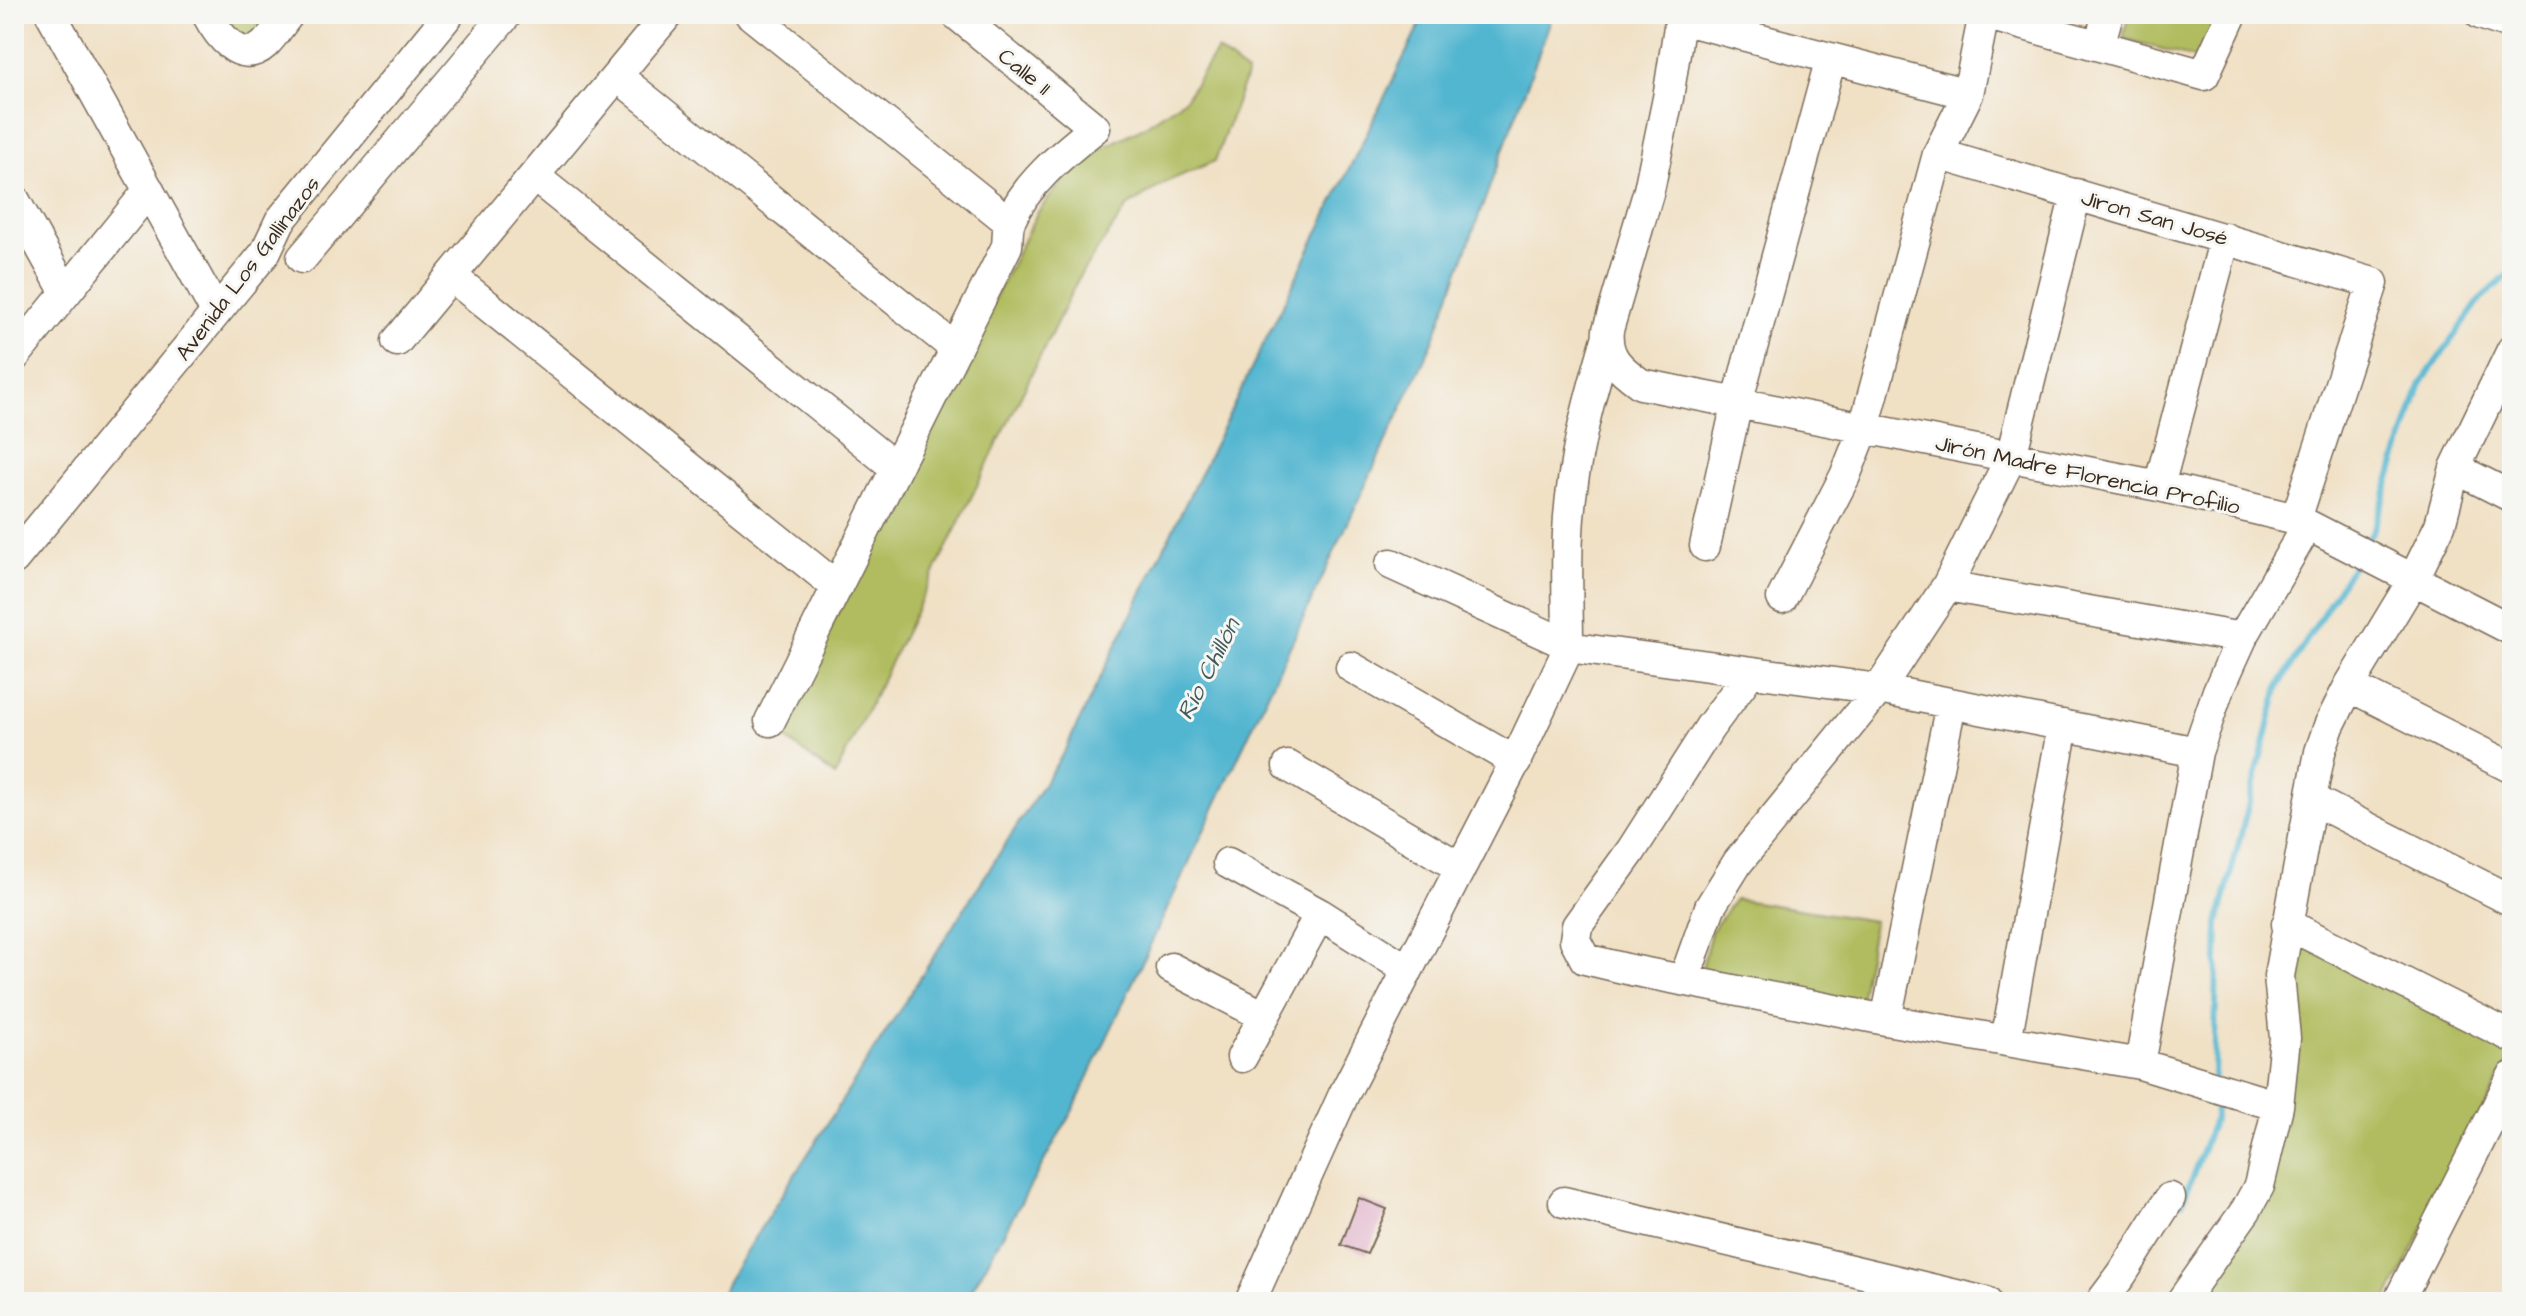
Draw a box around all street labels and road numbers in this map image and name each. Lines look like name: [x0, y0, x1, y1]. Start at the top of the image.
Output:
street label: Calle 11: [991, 41, 1057, 103]
street label: Avenida Los Gallinazos: [169, 170, 328, 368]
street label: Jiron San José: [2078, 183, 2232, 254]
street label: Jirón Madre Florencia Profilio: [1933, 428, 2243, 523]

